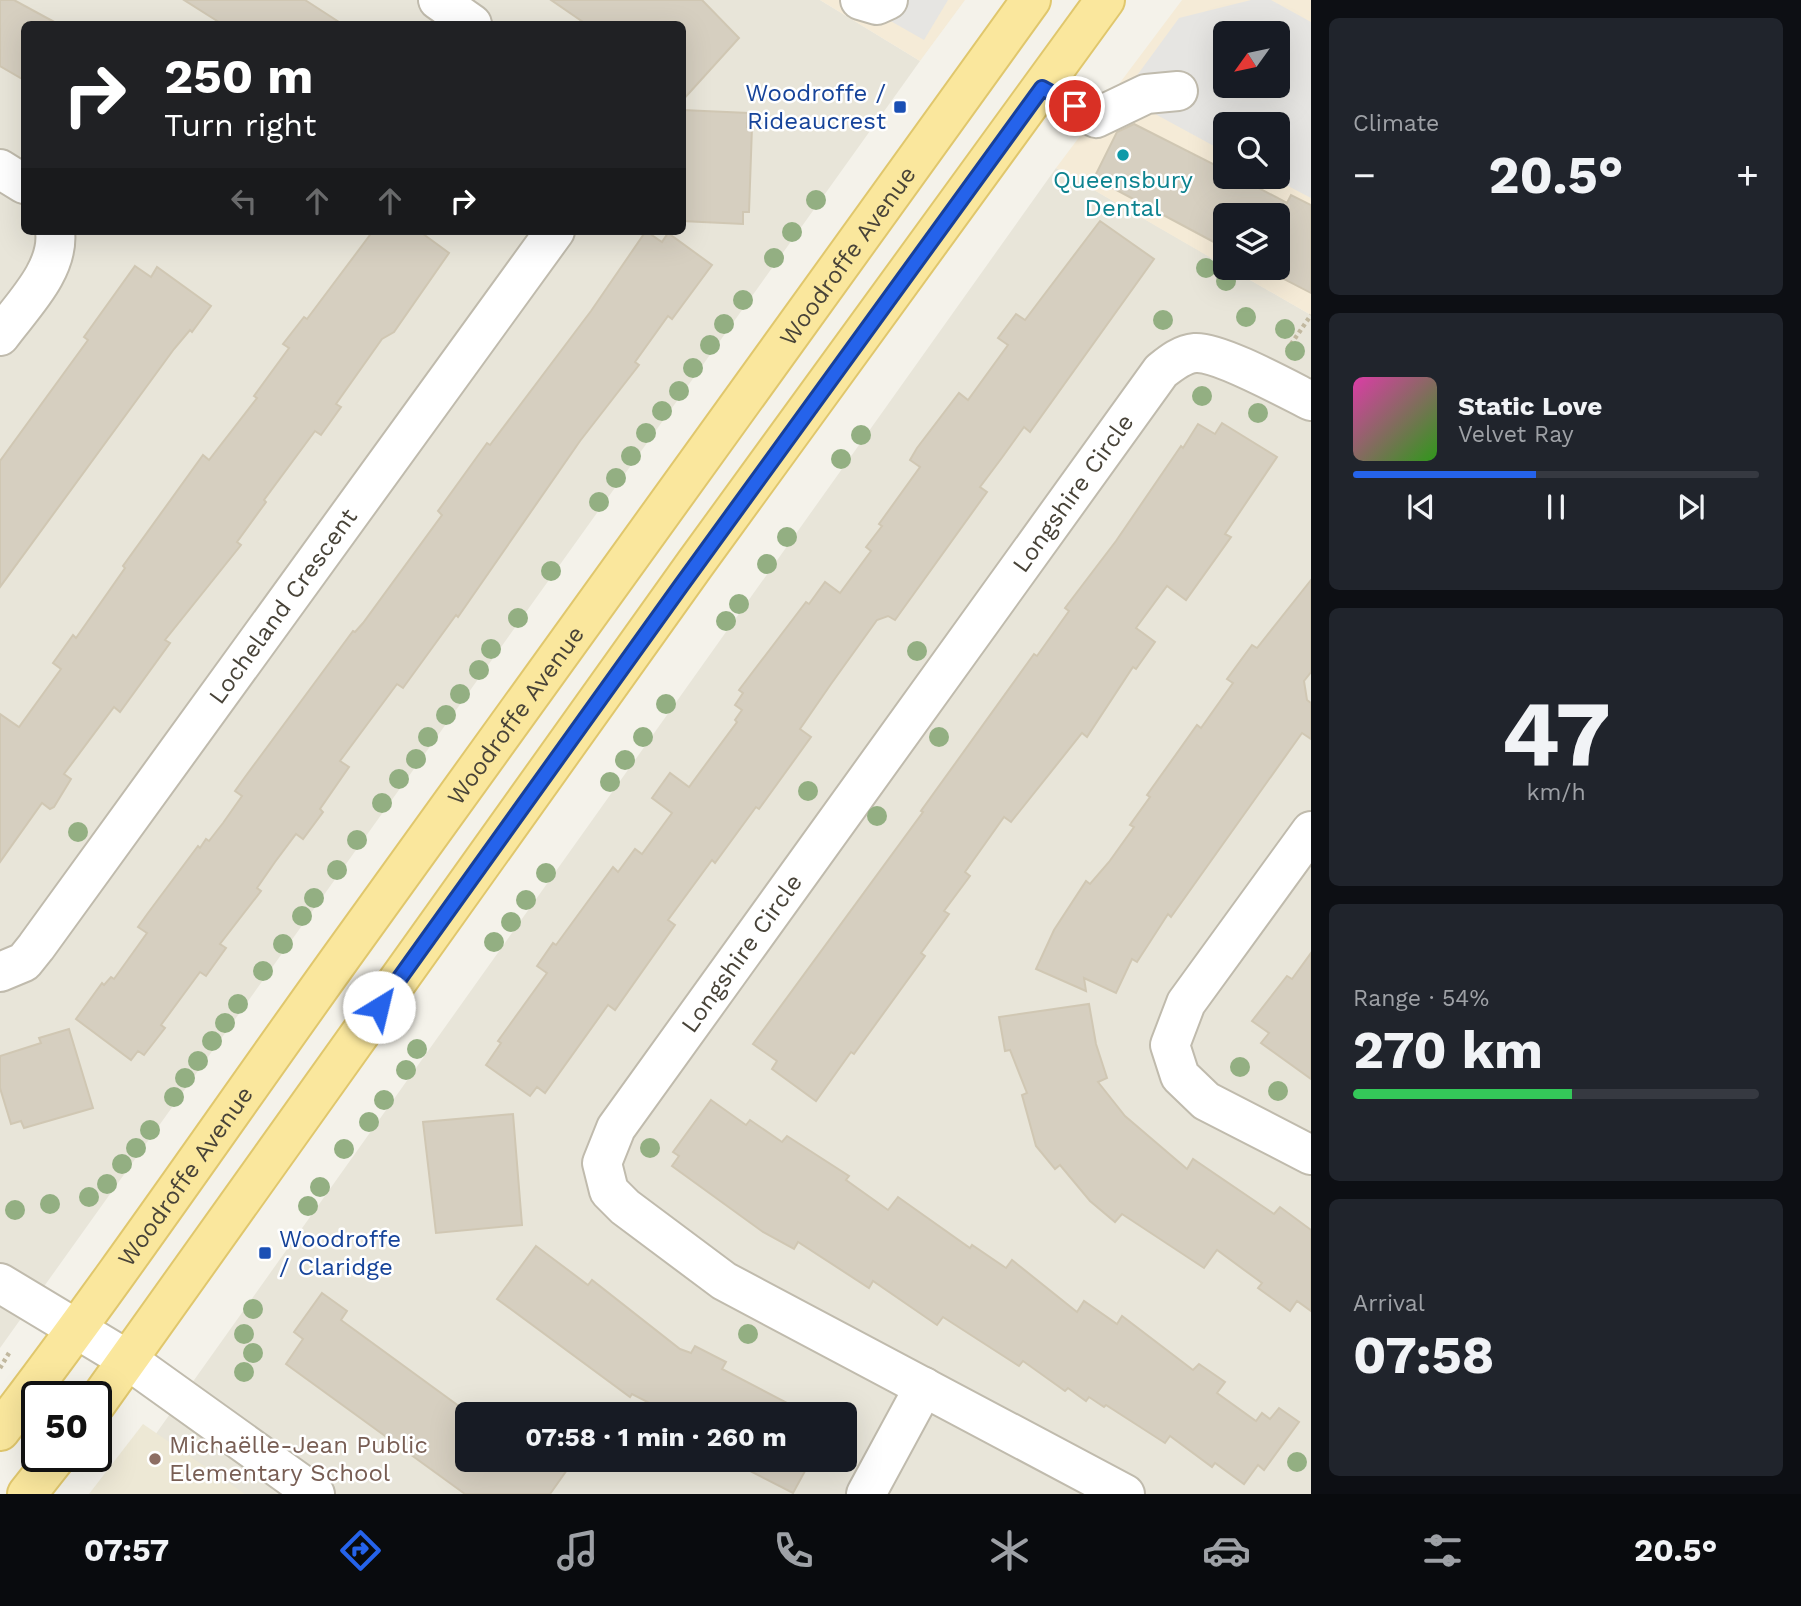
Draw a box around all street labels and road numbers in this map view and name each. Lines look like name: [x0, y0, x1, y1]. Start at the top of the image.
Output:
street label: Woodroffe Avenue: [774, 161, 922, 351]
street label: Longshire Circle: [1007, 409, 1139, 578]
street label: Locheland Crescent: [203, 503, 363, 709]
street label: Woodroffe Avenue: [442, 621, 590, 811]
street label: Longshire Circle: [675, 869, 808, 1038]
street label: Woodroffe Avenue: [112, 1081, 259, 1272]

